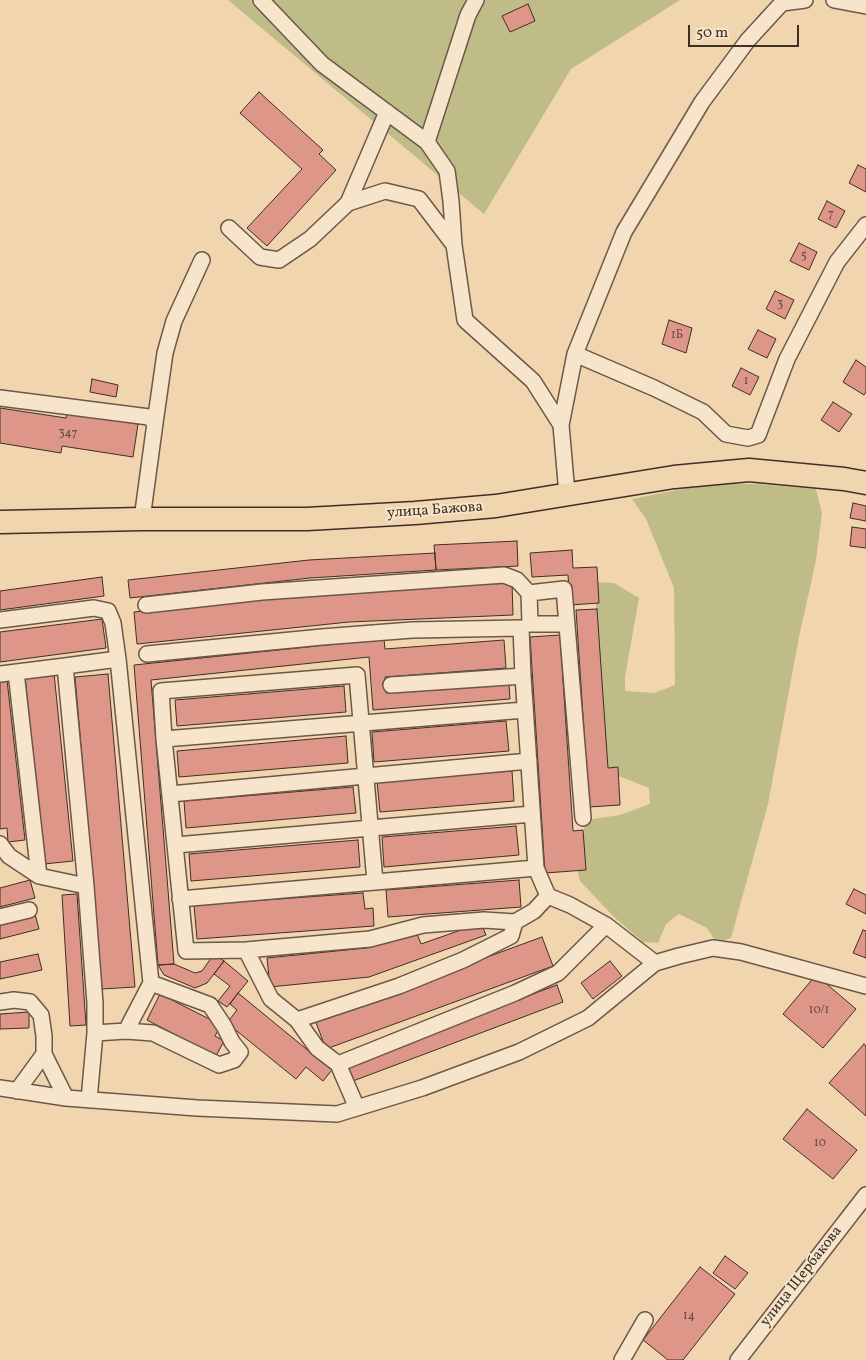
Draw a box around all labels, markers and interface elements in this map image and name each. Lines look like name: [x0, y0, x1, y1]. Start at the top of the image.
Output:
scale bar: [691, 15, 802, 47]
text: 50 m: [696, 23, 728, 44]
house number: 7: [828, 208, 834, 222]
house number: 5: [801, 250, 807, 264]
house number: 3: [777, 298, 783, 312]
house number: 1Б: [671, 329, 683, 343]
house number: 1: [744, 375, 748, 389]
house number: 347: [58, 427, 78, 441]
street label: улица Бажова: [386, 499, 484, 523]
house number: 10/1: [809, 1004, 829, 1018]
house number: 10: [814, 1137, 826, 1151]
street label: улица Щербакова: [757, 1223, 847, 1331]
house number: 14: [683, 1310, 695, 1324]

